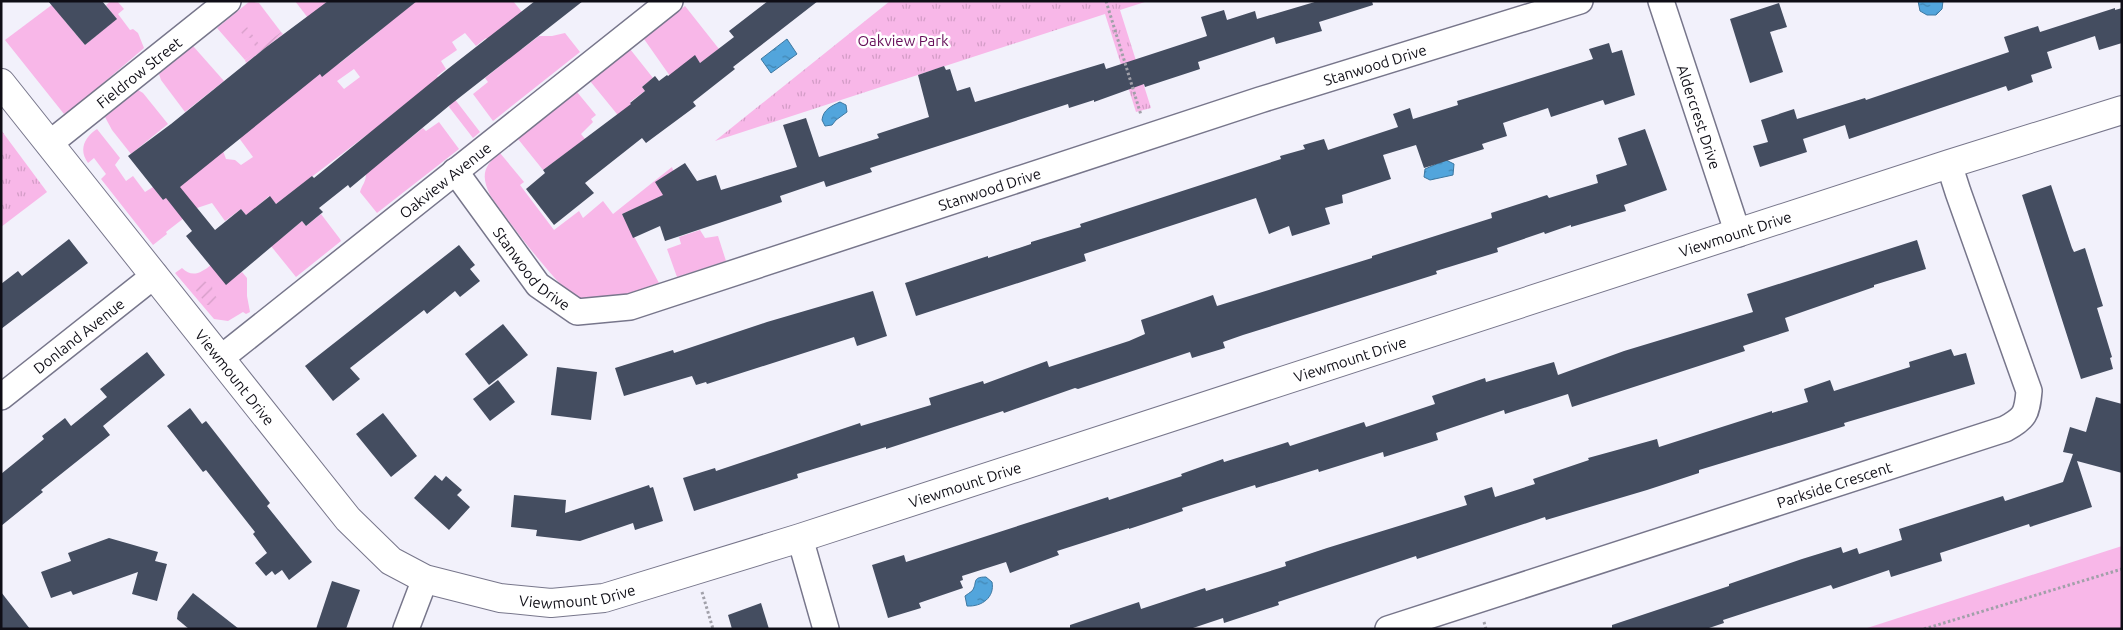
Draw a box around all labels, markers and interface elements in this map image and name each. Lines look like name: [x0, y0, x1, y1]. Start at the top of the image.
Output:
park label: Oakview Park: [857, 32, 949, 49]
street label: Fieldrow Street: [93, 33, 185, 111]
street label: Stanwood Drive: [1321, 41, 1428, 88]
street label: Aldercrest Drive: [1674, 63, 1724, 171]
street label: Oakview Avenue: [396, 139, 494, 221]
street label: Stanwood Drive: [936, 164, 1043, 214]
street label: Viewmount Drive: [1677, 207, 1793, 260]
street label: Stanwood Drive: [490, 224, 574, 313]
street label: Donland Avenue: [30, 294, 127, 377]
street label: Viewmount Drive: [192, 326, 278, 428]
street label: Viewmount Drive: [1292, 333, 1408, 385]
street label: Viewmount Drive: [906, 458, 1023, 511]
street label: Parkside Crescent: [1775, 458, 1894, 511]
street label: Viewmount Drive: [518, 581, 637, 612]

